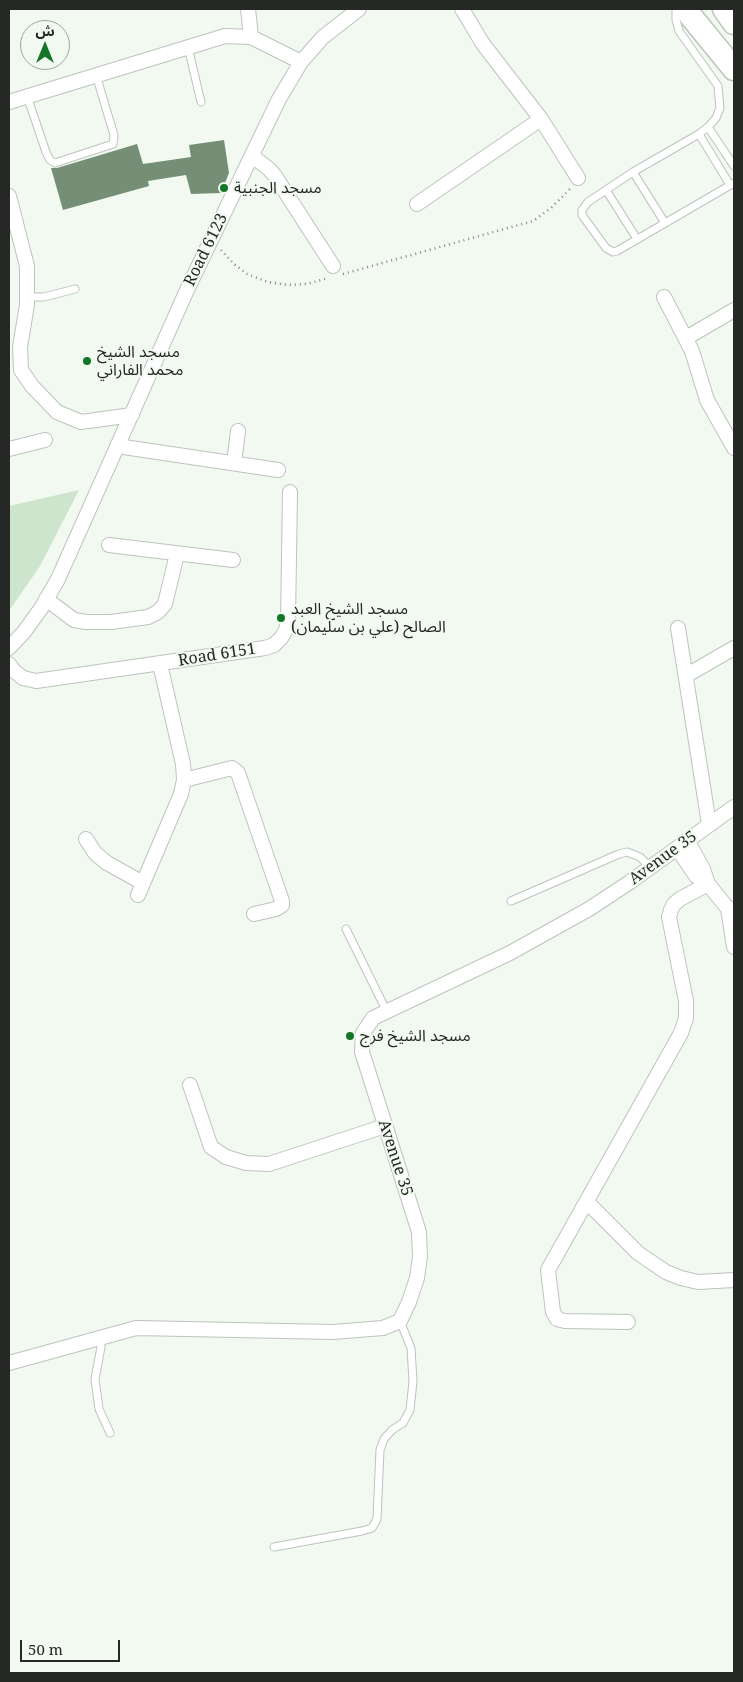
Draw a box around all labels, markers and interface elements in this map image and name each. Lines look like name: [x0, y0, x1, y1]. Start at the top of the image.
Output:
north arrow: [20, 20, 70, 70]
text: ش: [35, 21, 55, 40]
place label: مسجد الجنبية: [234, 178, 322, 198]
marker: مسجد الجنبية: [218, 182, 230, 194]
street label: Road 6123: [180, 211, 232, 289]
place label: مسجد الشيخ محمد الفاراني: [97, 342, 183, 380]
marker: مسجد الشيخ محمد الفاراني: [81, 355, 93, 367]
place label: مسجد الشيخ العبد الصالح (علي بن سليمان): [291, 599, 446, 637]
marker: مسجد الشيخ العبد الصالح (علي بن سليمان): [275, 612, 287, 624]
street label: Road 6151: [177, 639, 257, 671]
street label: Avenue 35: [625, 827, 701, 889]
place label: مسجد الشيخ فرج: [360, 1026, 471, 1046]
marker: مسجد الشيخ فرج: [344, 1030, 356, 1042]
street label: Avenue 35: [374, 1117, 416, 1199]
scale bar: [22, 1630, 122, 1662]
text: 50 m: [28, 1639, 63, 1659]

